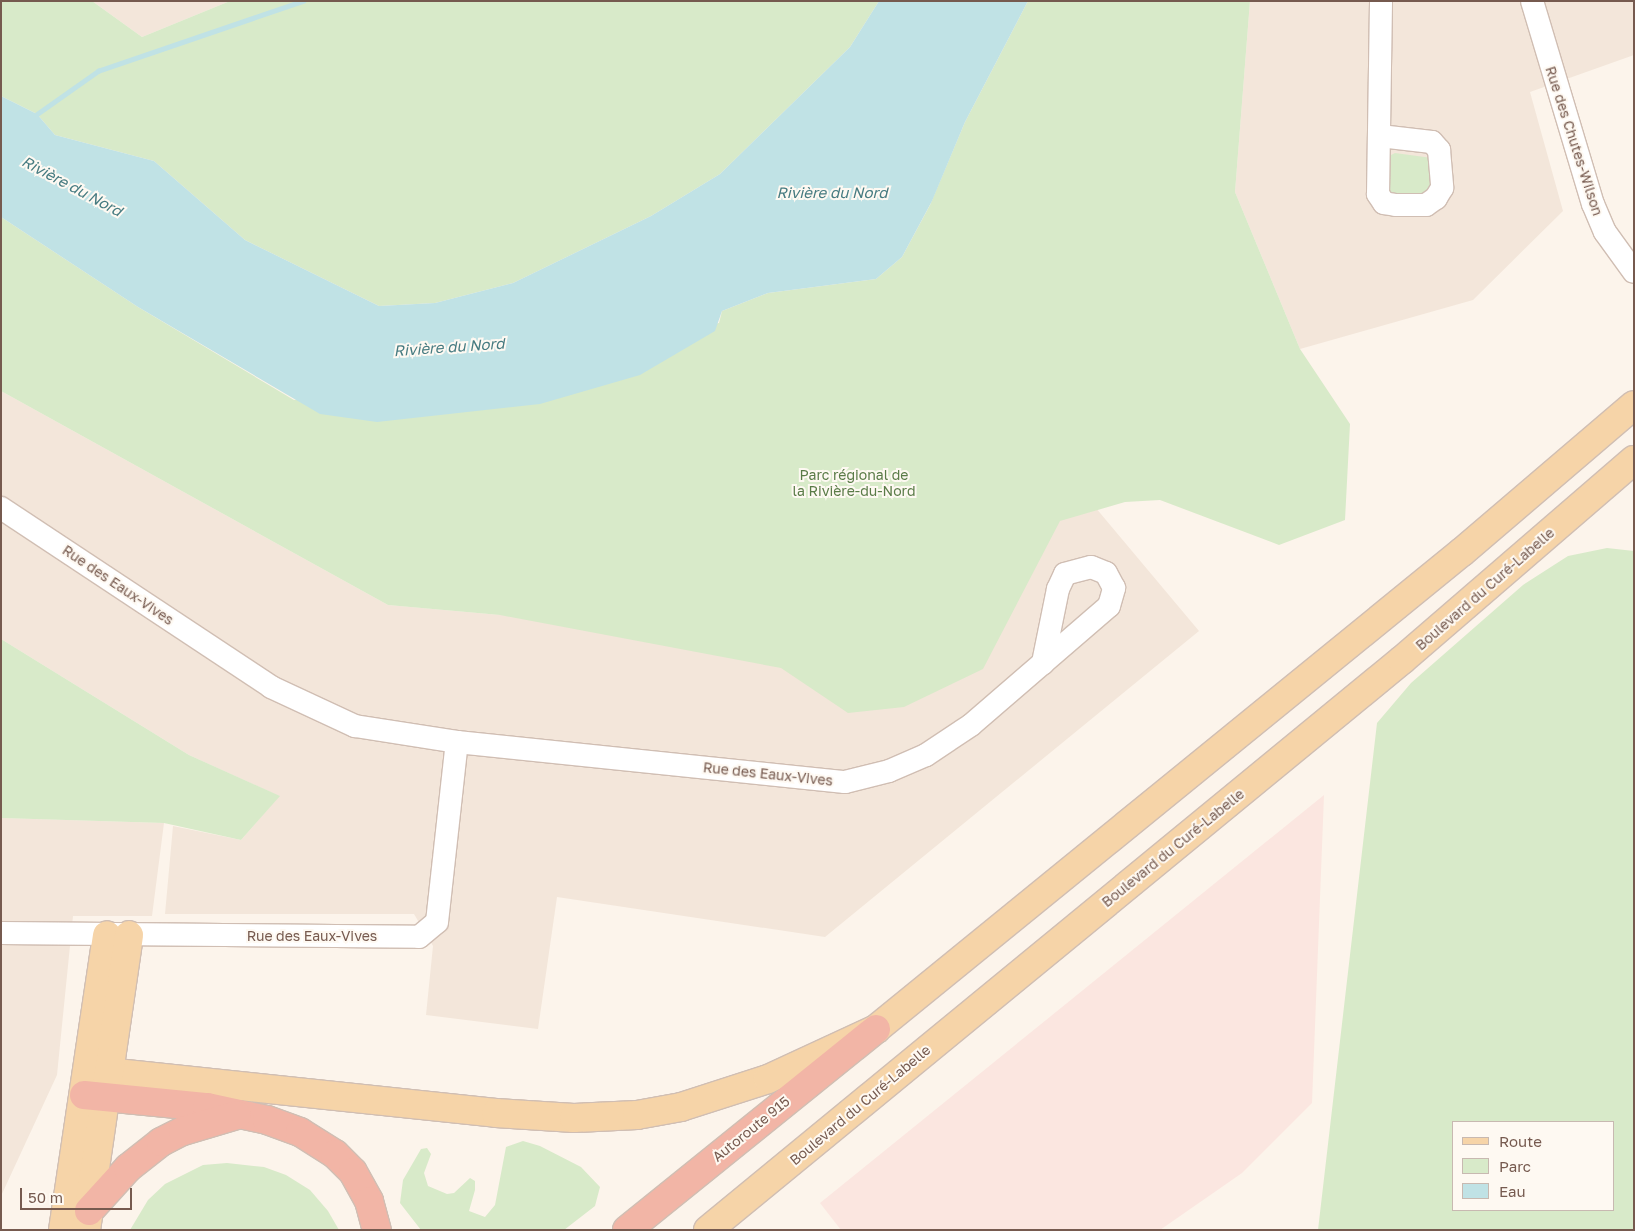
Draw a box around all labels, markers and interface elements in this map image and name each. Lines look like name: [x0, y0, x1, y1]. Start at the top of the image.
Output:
street label: Rue des Chutes-Wilson: [1542, 64, 1606, 218]
water label: Rivière du Nord: [19, 152, 125, 220]
water label: Rivière du Nord: [777, 184, 887, 202]
water label: Rivière du Nord: [393, 334, 505, 360]
park label: Parc régional de la Rivière-du-Nord: [792, 467, 916, 500]
street label: Boulevard du Curé-Labelle: [1412, 524, 1558, 654]
street label: Rue des Eaux-Vives: [59, 542, 177, 628]
street label: Rue des Eaux-Vives: [702, 759, 834, 789]
street label: Boulevard du Curé-Labelle: [1098, 785, 1248, 911]
street label: Rue des Eaux-Vives: [247, 928, 377, 944]
street label: Boulevard du Curé-Labelle: [786, 1041, 934, 1169]
street label: Autoroute 915: [709, 1093, 793, 1165]
legend: [1452, 1121, 1615, 1211]
text: Route: [1499, 1132, 1542, 1150]
text: Parc: [1499, 1157, 1531, 1175]
scale bar: [22, 1178, 135, 1210]
text: Eau: [1499, 1182, 1526, 1200]
text: 50 m: [28, 1188, 63, 1206]

